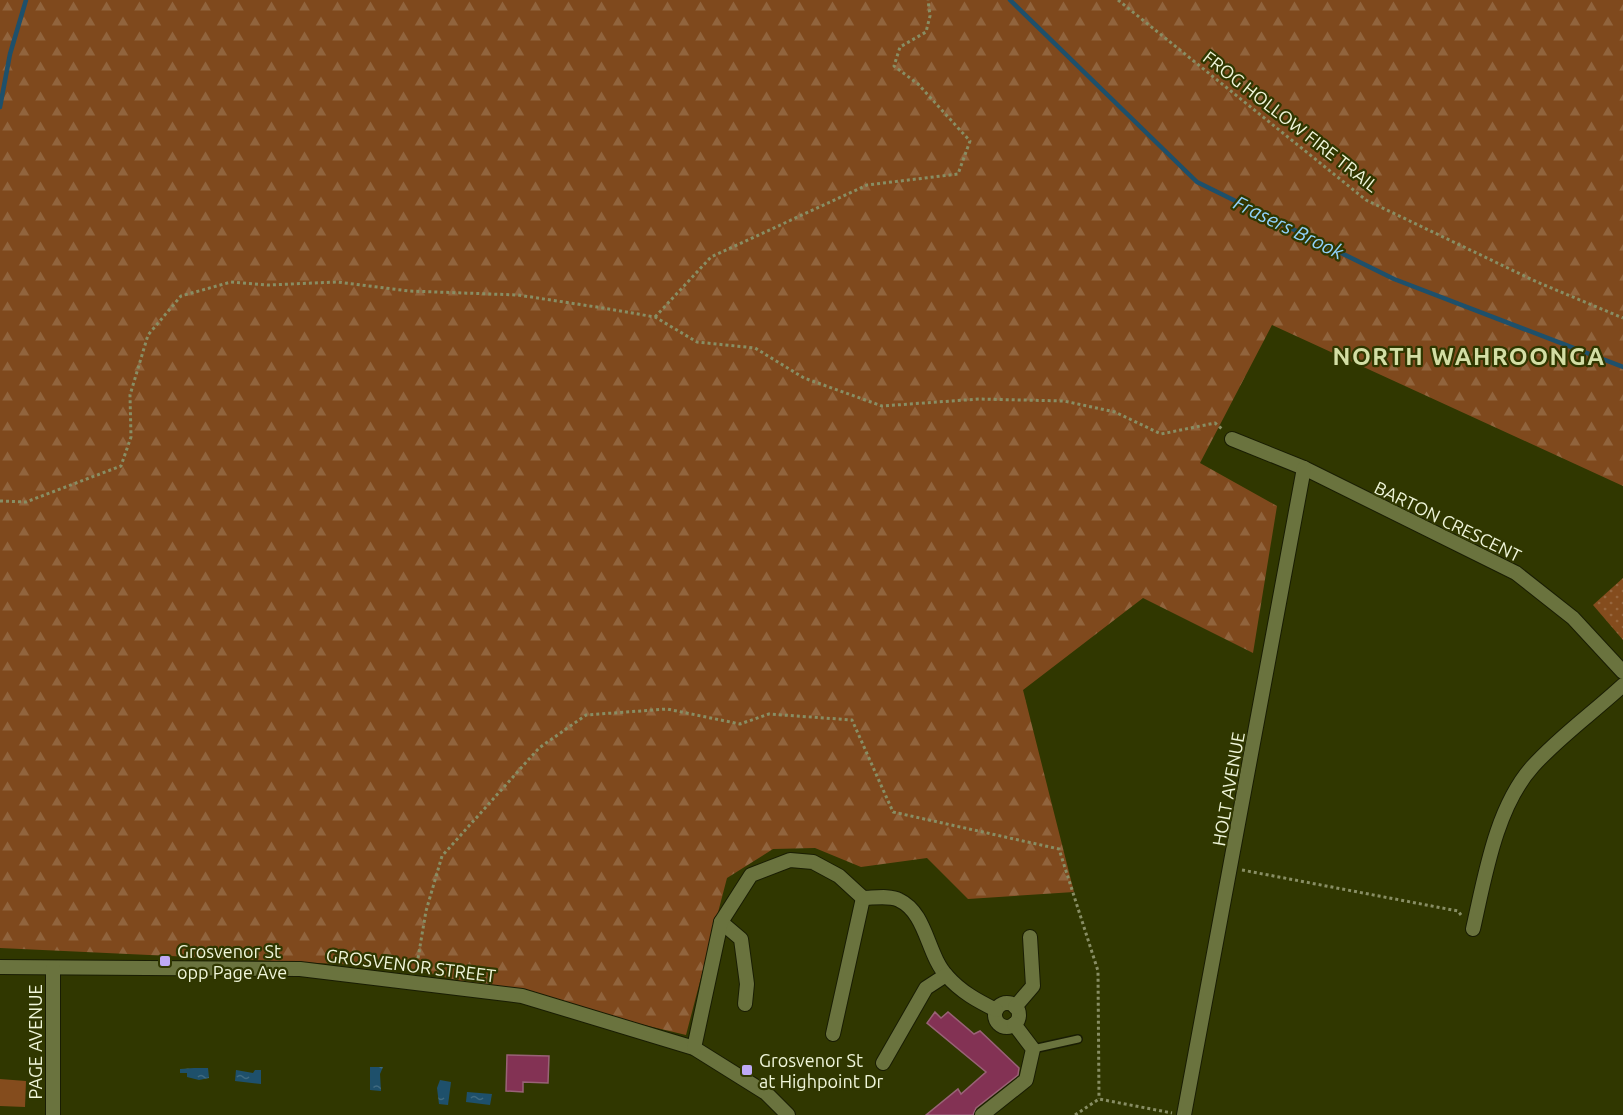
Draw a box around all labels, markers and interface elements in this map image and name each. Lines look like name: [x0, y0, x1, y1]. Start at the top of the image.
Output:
street label: FROG HOLLOW FIRE TRAIL: [1200, 47, 1382, 195]
water label: Frasers Brook: [1230, 190, 1348, 264]
district label: NORTH WAHROONGA: [1333, 343, 1606, 370]
street label: BARTON CRESCENT: [1371, 477, 1525, 565]
street label: HOLT AVENUE: [1208, 730, 1248, 848]
place label: Grosvenor St opp Page Ave: [177, 941, 287, 982]
street label: GROSVENOR STREET: [325, 945, 497, 985]
marker: Grosvenor St opp Page Ave: [158, 954, 172, 968]
street label: PAGE AVENUE: [25, 984, 45, 1100]
place label: Grosvenor St at Highpoint Dr: [759, 1050, 884, 1091]
marker: Grosvenor St at Highpoint Dr: [740, 1063, 754, 1077]

